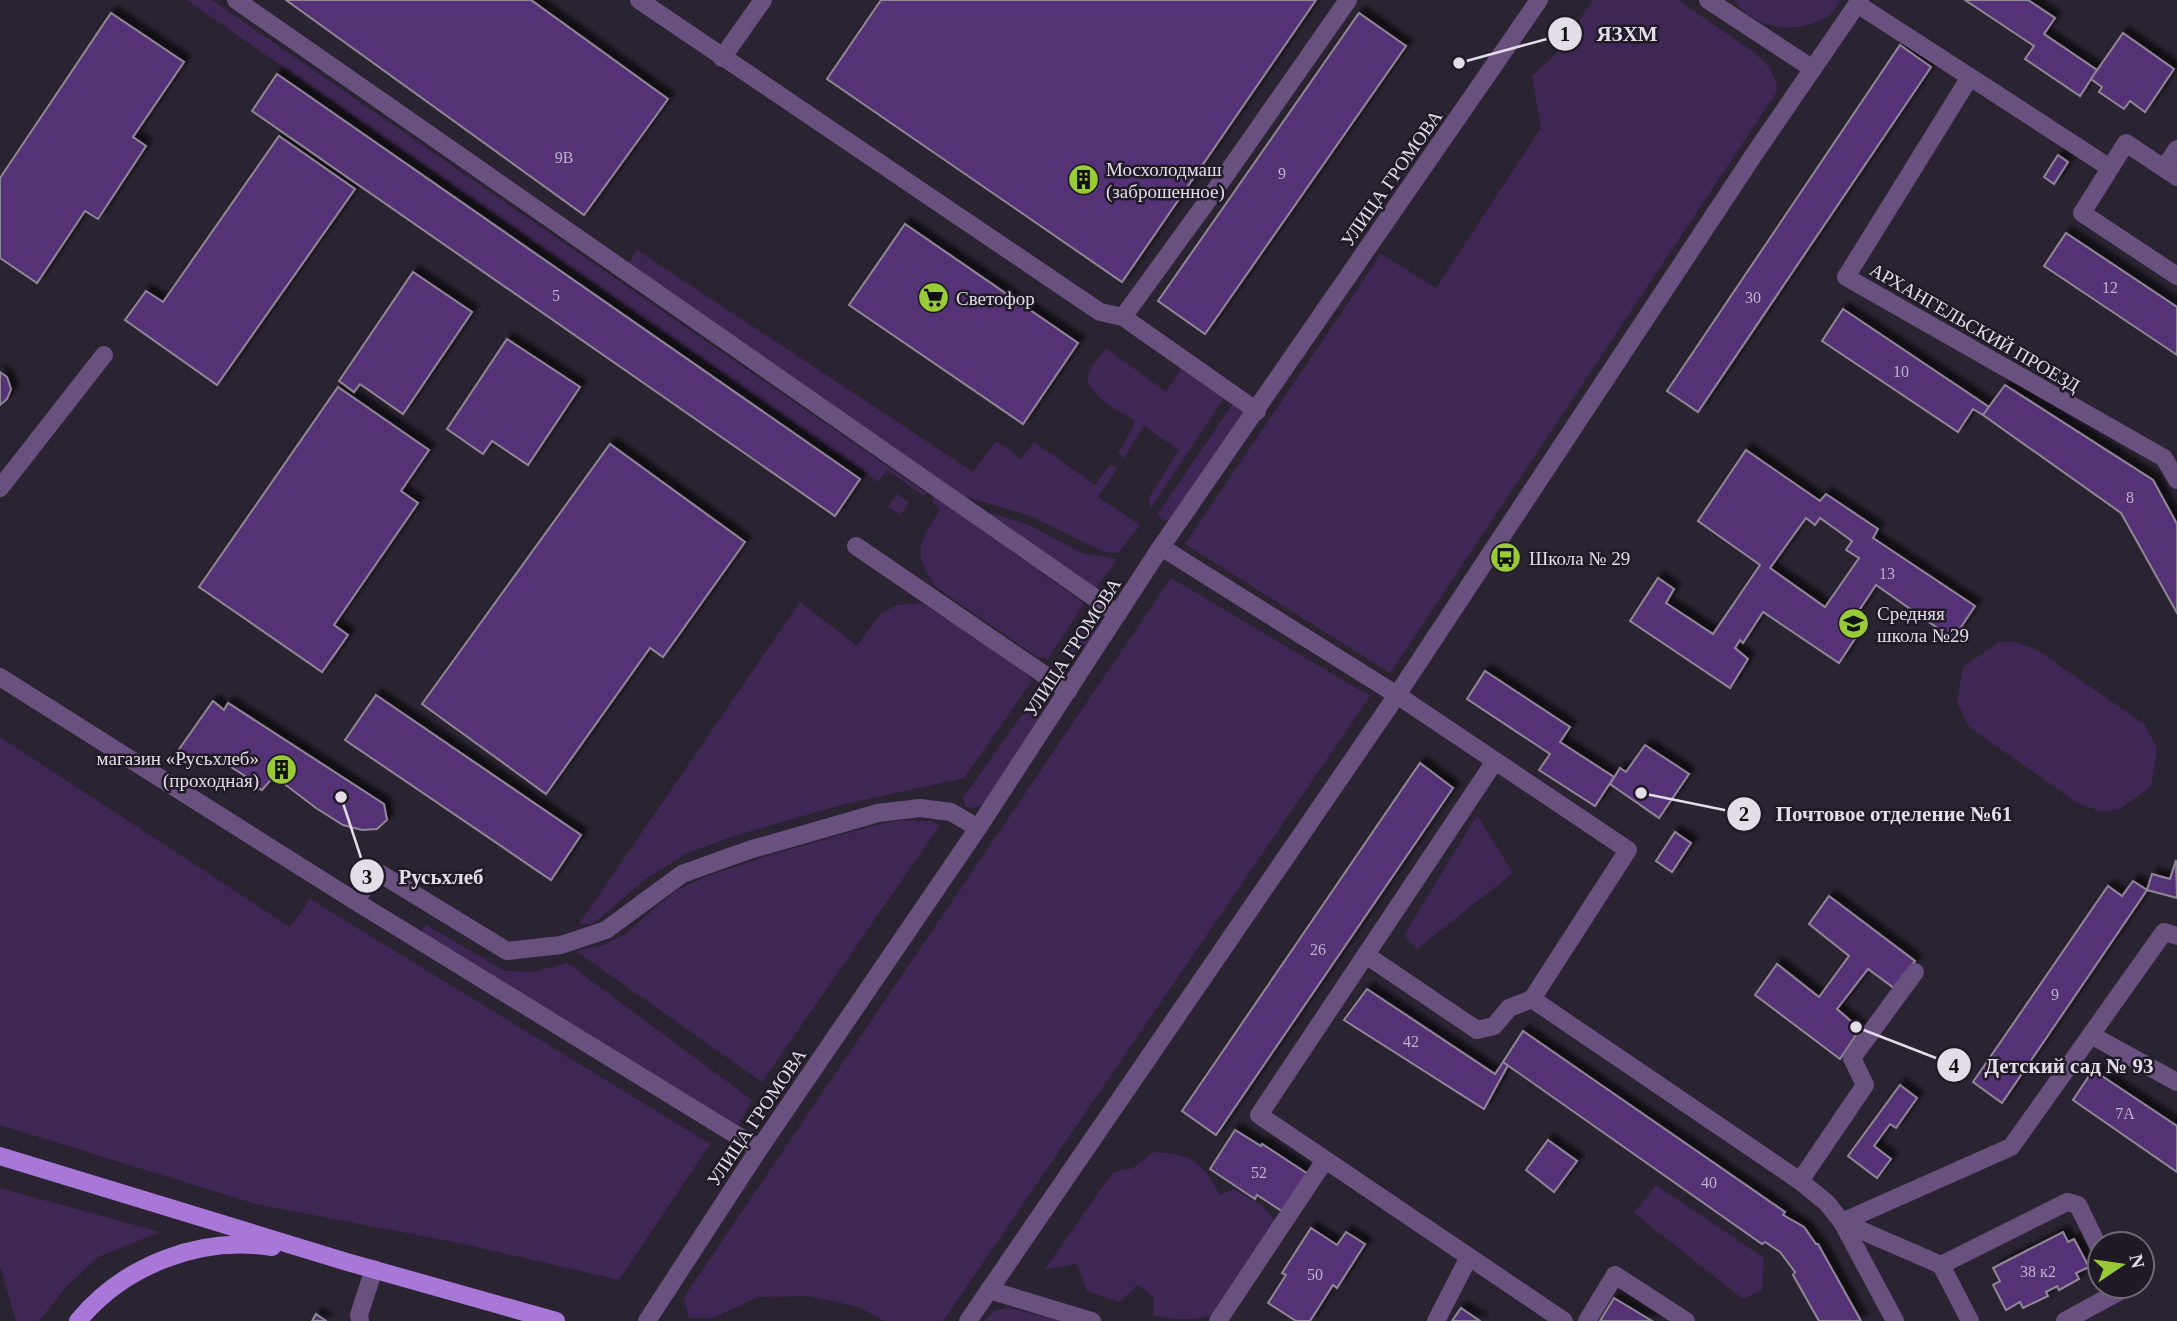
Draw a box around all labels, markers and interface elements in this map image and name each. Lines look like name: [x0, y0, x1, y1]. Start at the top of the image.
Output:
callout: ЯЗХМ: [1548, 13, 1672, 55]
text: 1: [1560, 22, 1570, 46]
text: ЯЗХМ: [1596, 22, 1658, 46]
street label: УЛИЦА ГРОМОВА: [1337, 106, 1446, 250]
house number: 9В: [555, 149, 573, 166]
place label: Мосхолодмаш (заброшенное): [1106, 159, 1225, 203]
building icon: Мосхолодмаш (заброшенное): [1066, 163, 1100, 197]
house number: 9: [1278, 165, 1286, 182]
street label: АРХАНГЕЛЬСКИЙ ПРОЕЗД: [1866, 259, 2083, 396]
house number: 12: [2102, 279, 2118, 296]
supermarket icon: Светофор: [916, 281, 950, 315]
house number: 5: [552, 287, 560, 304]
place label: Светофор: [956, 288, 1035, 309]
house number: 30: [1745, 289, 1761, 306]
house number: 10: [1893, 363, 1909, 380]
house number: 8: [2126, 489, 2134, 506]
bus stop icon: Школа № 29: [1489, 541, 1523, 575]
place label: Школа № 29: [1529, 548, 1630, 569]
house number: 13: [1879, 565, 1895, 582]
street label: УЛИЦА ГРОМОВА: [1020, 574, 1125, 721]
place label: Средняя школа №29: [1877, 603, 1969, 646]
school or university icon: Средняя школа №29: [1837, 607, 1871, 641]
place label: магазин «Русьхлеб» (проходная): [97, 748, 259, 792]
building icon: магазин «Русьхлеб» (проходная): [265, 752, 299, 786]
callout: Почтовое отделение №61: [1727, 793, 2026, 835]
text: 2: [1739, 802, 1749, 826]
text: Почтовое отделение №61: [1776, 802, 2012, 826]
callout: Русьхлеб: [350, 855, 498, 897]
text: 3: [362, 865, 372, 889]
text: Русьхлеб: [398, 865, 484, 889]
house number: 26: [1310, 941, 1326, 958]
house number: 9: [2051, 986, 2059, 1003]
house number: 42: [1403, 1033, 1419, 1050]
street label: УЛИЦА ГРОМОВА: [703, 1044, 810, 1190]
callout: Детский сад № 93: [1936, 1044, 2168, 1086]
text: 4: [1949, 1054, 1960, 1078]
text: Детский сад № 93: [1985, 1054, 2153, 1078]
house number: 7А: [2115, 1105, 2135, 1122]
house number: 52: [1251, 1164, 1267, 1181]
house number: 40: [1701, 1174, 1717, 1191]
north arrow: [2086, 1230, 2156, 1300]
text: N: [2125, 1252, 2149, 1271]
house number: 38 к2: [2020, 1263, 2056, 1280]
house number: 50: [1307, 1266, 1323, 1283]

